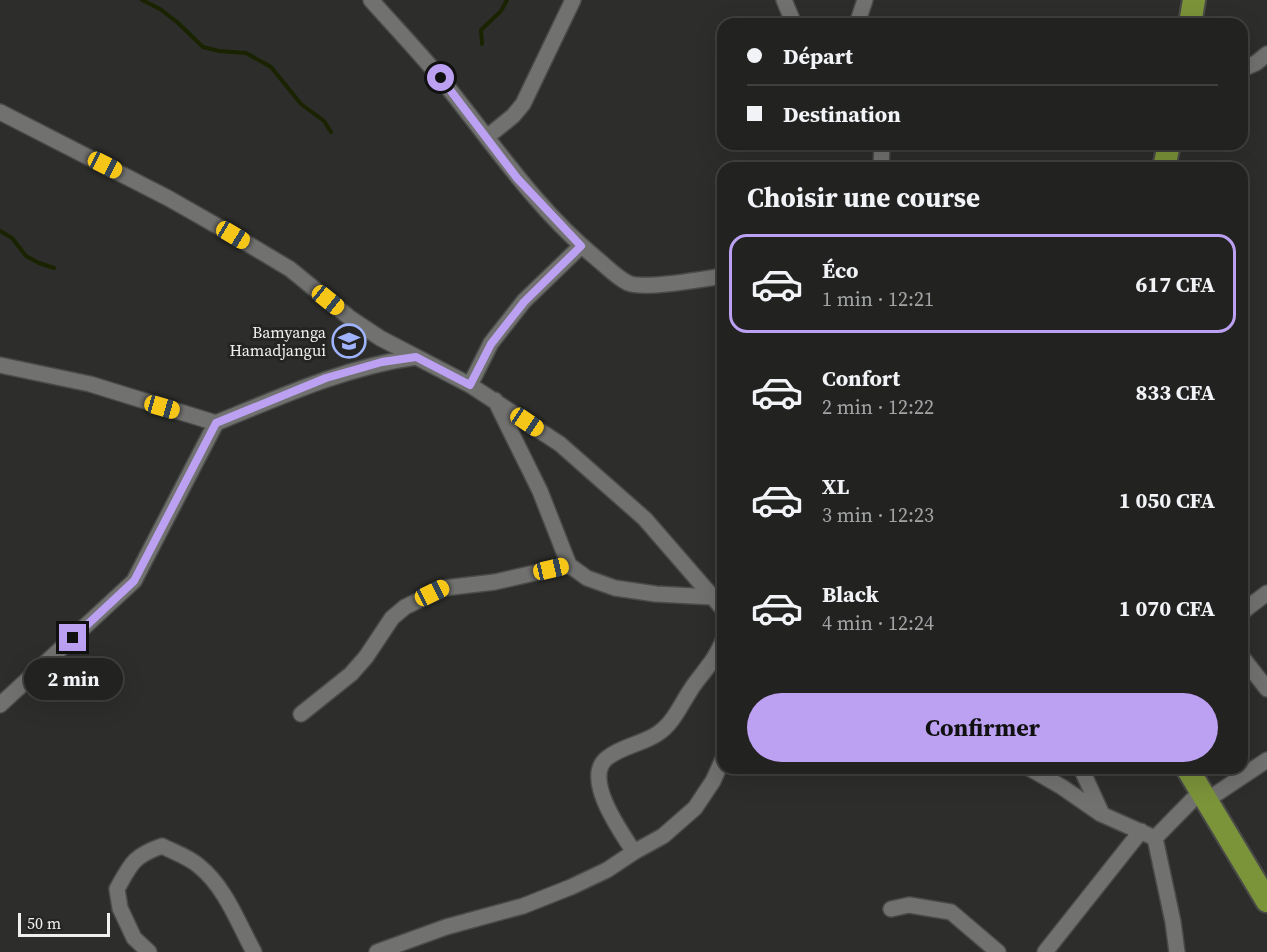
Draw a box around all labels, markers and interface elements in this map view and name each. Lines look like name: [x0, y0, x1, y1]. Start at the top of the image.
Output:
text: Départ: [783, 41, 853, 71]
route start: [427, 64, 454, 91]
text: Destination: [783, 99, 901, 129]
car: [85, 149, 125, 181]
text: Choisir une course: [747, 179, 980, 216]
car: [213, 218, 253, 252]
text: Éco: [822, 255, 859, 285]
icon: car: [750, 257, 804, 311]
text: 617 CFA: [1135, 269, 1215, 299]
car: [308, 282, 348, 318]
text: 1 min · 12:21: [822, 285, 934, 313]
place label: Bamyanga Hamadjangui: [229, 321, 327, 361]
school or university icon: Bamyanga Hamadjangui: [331, 323, 367, 359]
text: Confort: [822, 363, 900, 393]
icon: car: [750, 365, 804, 419]
text: 833 CFA: [1135, 377, 1215, 407]
car: [142, 393, 182, 421]
text: 2 min · 12:22: [822, 393, 934, 421]
car: [507, 404, 547, 440]
text: XL: [822, 471, 849, 501]
icon: car: [750, 473, 804, 527]
text: 1 050 CFA: [1119, 485, 1215, 515]
text: 3 min · 12:23: [822, 501, 934, 529]
car: [531, 556, 571, 582]
car: [412, 577, 452, 609]
text: Black: [822, 579, 879, 609]
icon: car: [750, 581, 804, 635]
text: 1 070 CFA: [1119, 593, 1215, 623]
text: 4 min · 12:24: [822, 609, 934, 637]
route end: [59, 624, 86, 651]
callout: 2 min: [23, 659, 122, 701]
text: 2 min: [48, 665, 99, 693]
button: Confirmer: [747, 693, 1218, 762]
scale bar: [18, 910, 110, 938]
text: 50 m: [27, 912, 61, 934]

